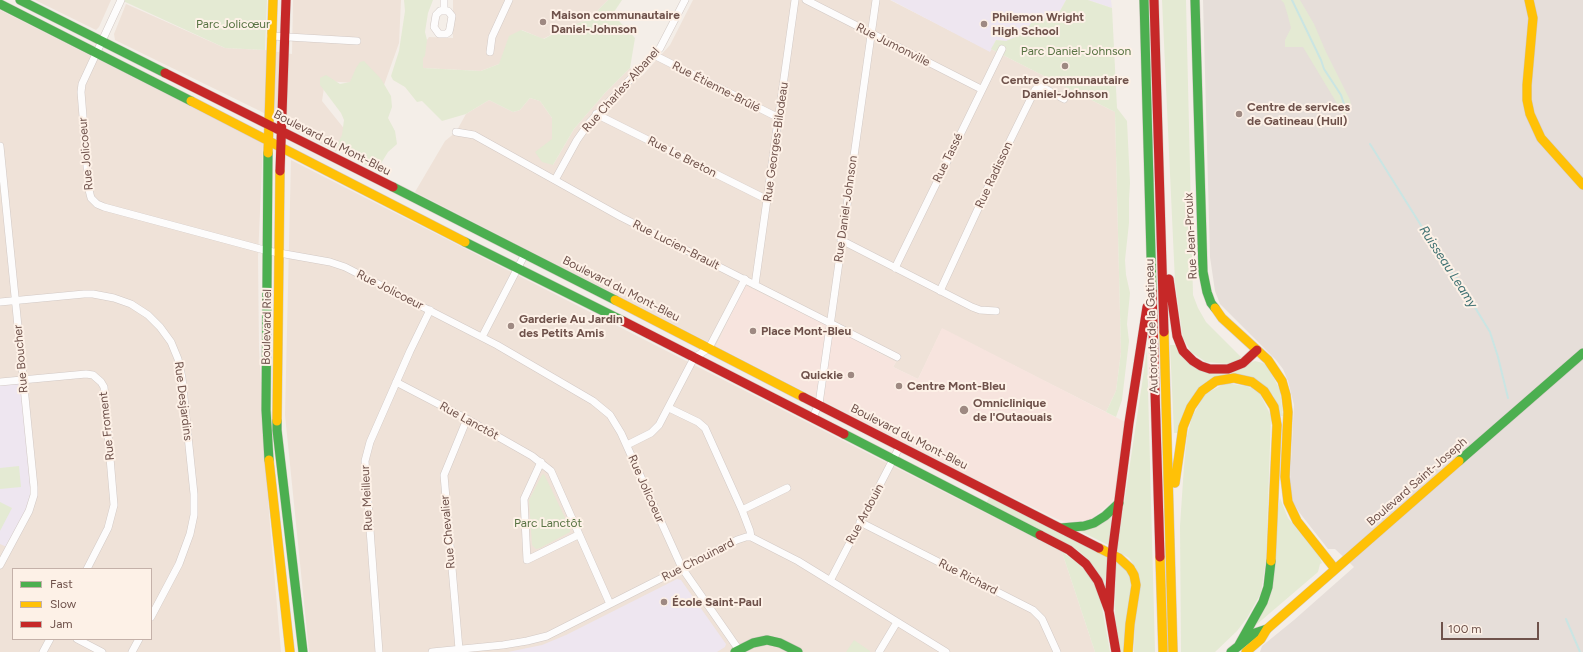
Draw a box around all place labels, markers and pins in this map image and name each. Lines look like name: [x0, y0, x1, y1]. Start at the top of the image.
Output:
place label: Maison communautaire Daniel-Johnson: [551, 8, 680, 36]
place label: Philemon Wright High School: [992, 10, 1084, 38]
marker: Maison communautaire Daniel-Johnson: [538, 17, 548, 27]
marker: Philemon Wright High School: [979, 19, 989, 29]
marker: Centre communautaire Daniel-Johnson: [1060, 61, 1070, 71]
place label: Centre communautaire Daniel-Johnson: [1001, 73, 1129, 101]
place label: Centre de services de Gatineau (Hull): [1247, 100, 1350, 128]
marker: Centre de services de Gatineau (Hull): [1234, 109, 1244, 119]
place label: Garderie Au Jardin des Petits Amis: [519, 312, 623, 340]
marker: Garderie Au Jardin des Petits Amis: [506, 321, 516, 331]
place label: Place Mont-Bleu: [761, 324, 851, 338]
marker: Place Mont-Bleu: [748, 326, 758, 336]
place label: Quickie: [801, 368, 843, 382]
marker: Quickie: [846, 370, 856, 380]
place label: Centre Mont-Bleu: [907, 379, 1006, 393]
marker: Centre Mont-Bleu: [894, 381, 904, 391]
place label: Omniclinique de l'Outaouais: [973, 396, 1052, 424]
marker: Omniclinique de l'Outaouais: [958, 404, 970, 416]
place label: École Saint-Paul: [672, 595, 762, 609]
marker: École Saint-Paul: [659, 597, 669, 607]

